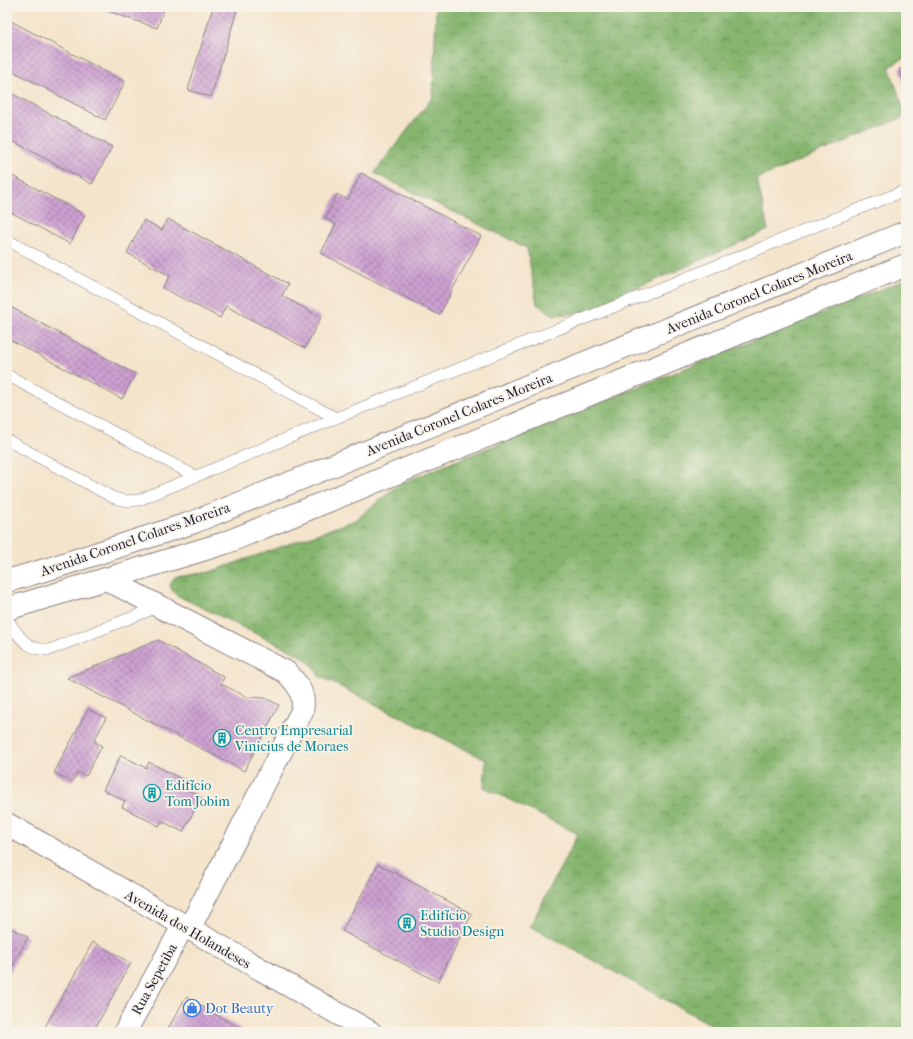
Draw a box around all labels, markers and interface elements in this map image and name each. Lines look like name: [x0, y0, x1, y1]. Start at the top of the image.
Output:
street label: Avenida Coronel Colares Moreira: [663, 247, 855, 338]
street label: Avenida Coronel Colares Moreira: [363, 369, 555, 460]
street label: Avenida Coronel Colares Moreira: [37, 499, 233, 580]
place label: Centro Empresarial Vinicius de Moraes: [234, 722, 353, 755]
building icon: Centro Empresarial Vinicius de Moraes: [212, 728, 232, 748]
place label: Edifício Tom Jobim: [165, 777, 230, 810]
building icon: Edifício Tom Jobim: [142, 783, 162, 803]
street label: Avenida dos Holandeses: [121, 886, 254, 972]
place label: Edifício Studio Design: [420, 907, 504, 940]
building icon: Edifício Studio Design: [397, 913, 417, 933]
street label: Rua Sepetiba: [128, 940, 181, 1018]
shop icon: Dot Beauty: [182, 998, 202, 1018]
place label: Dot Beauty: [205, 1000, 274, 1017]

